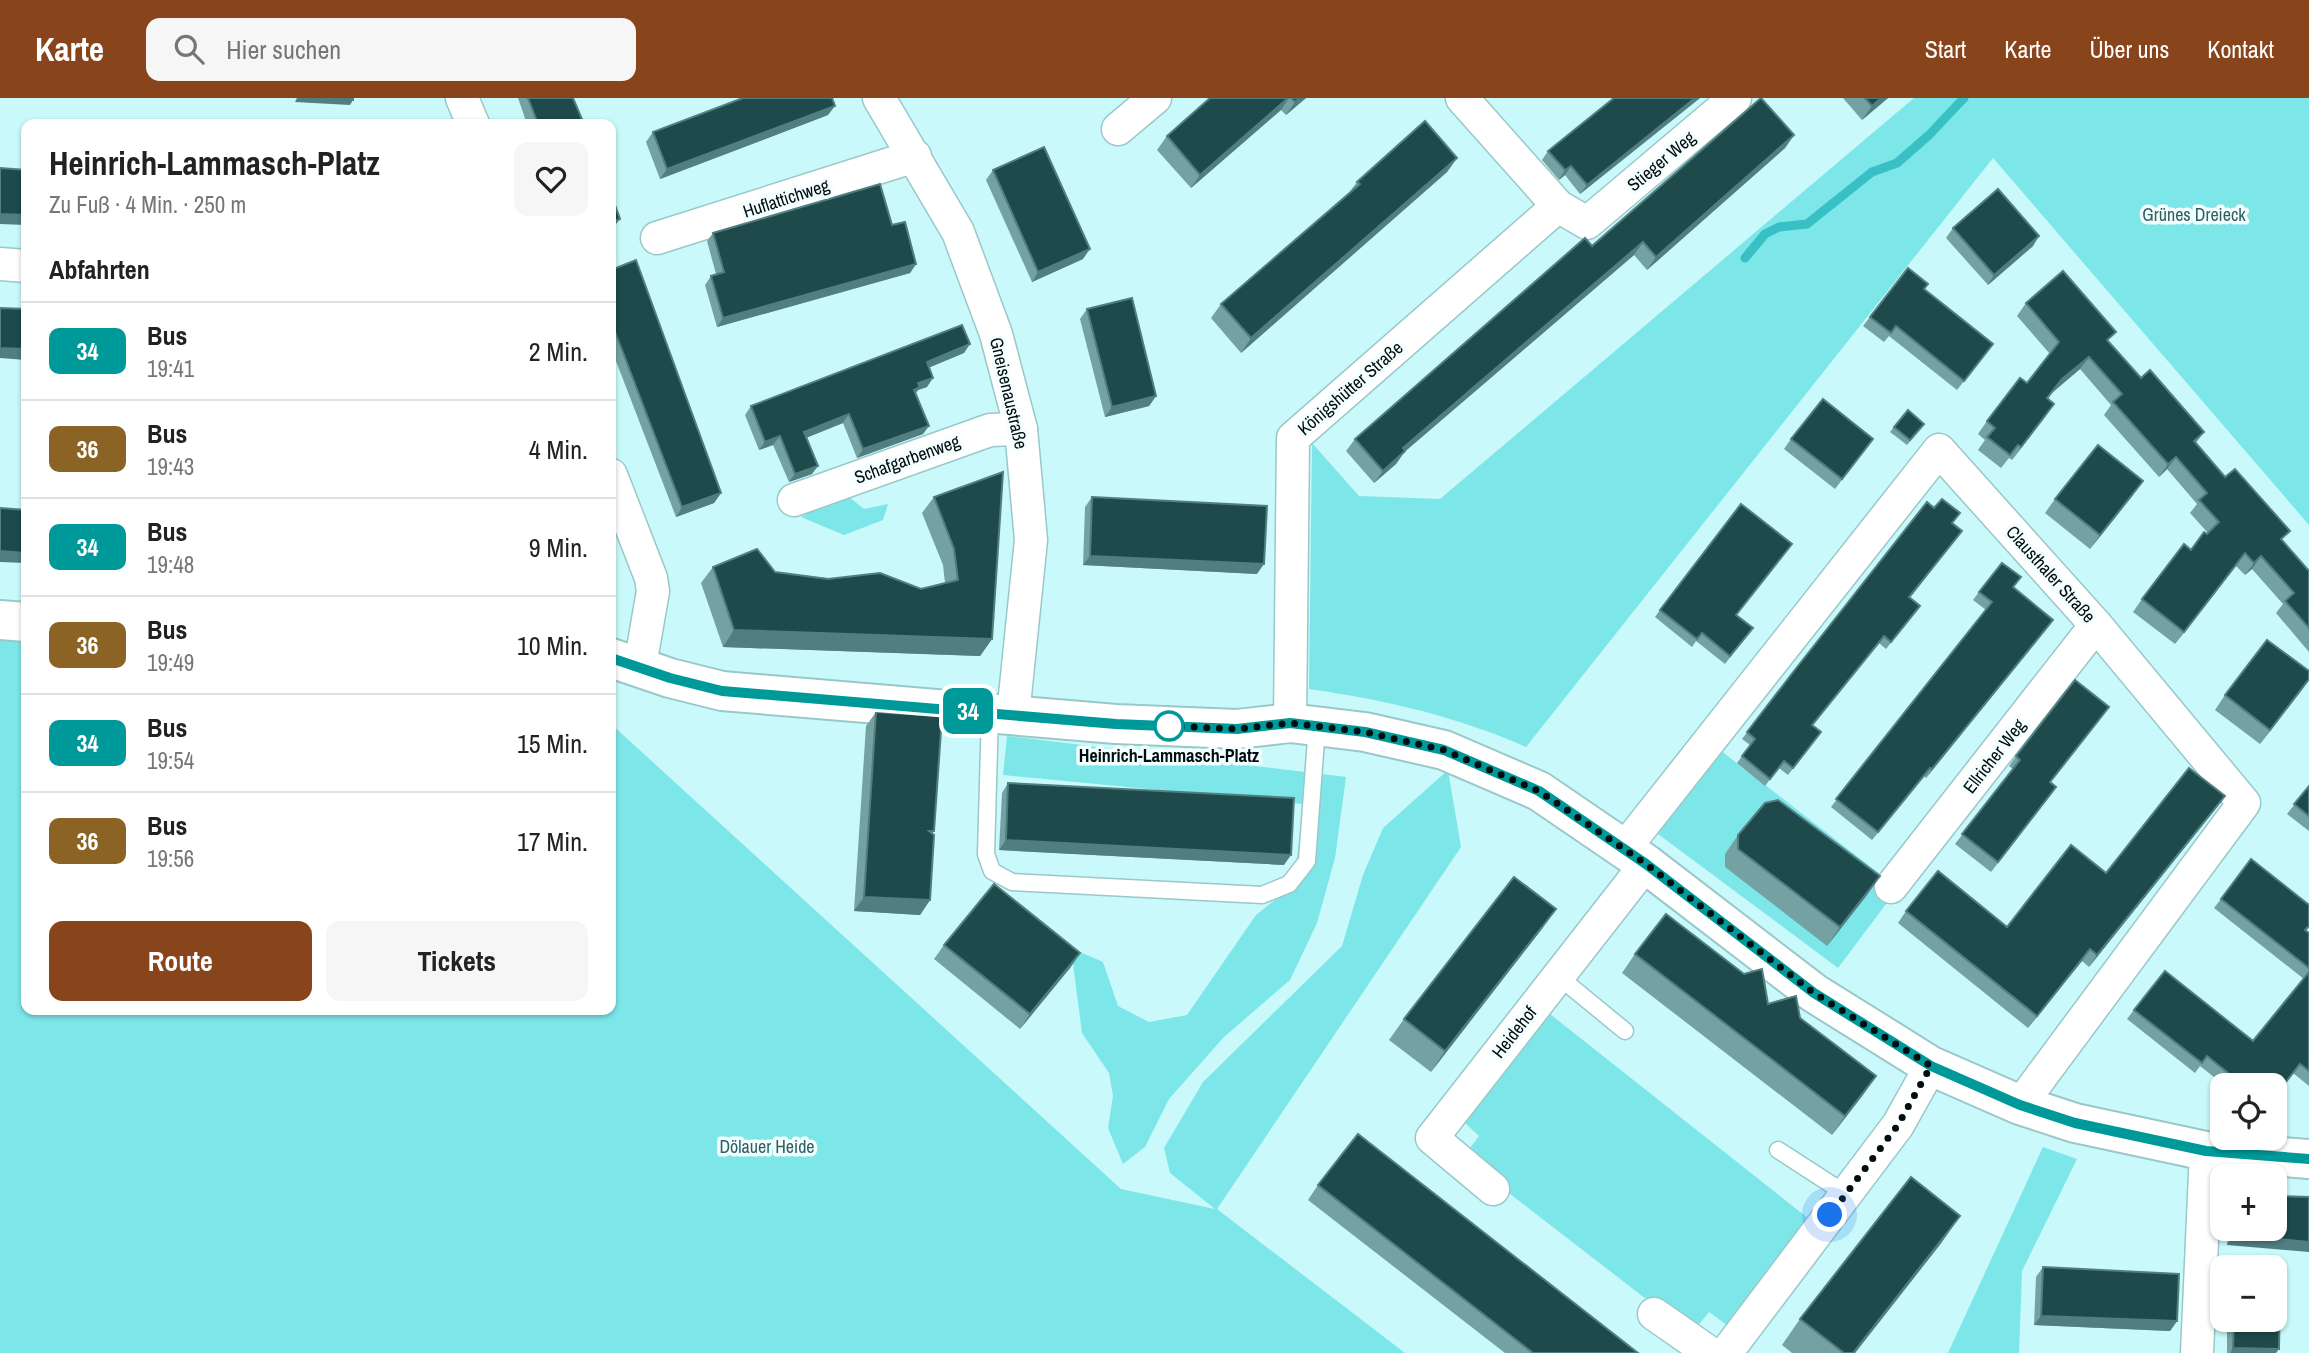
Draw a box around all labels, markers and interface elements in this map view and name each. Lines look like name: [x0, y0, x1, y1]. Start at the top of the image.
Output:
search box: [146, 18, 636, 81]
text: Karte: [35, 27, 104, 71]
icon: search: [170, 30, 208, 68]
text: Hier suchen: [226, 32, 341, 67]
text: Start: [1925, 33, 1966, 65]
text: Karte: [2004, 33, 2051, 65]
text: Über uns: [2089, 33, 2169, 65]
text: Kontakt: [2207, 33, 2274, 65]
street label: Stieger Weg: [1622, 125, 1701, 197]
text: Heinrich-Lammasch-Platz: [49, 141, 380, 185]
button: heart: [514, 142, 588, 216]
street label: Huflattichweg: [740, 172, 833, 224]
text: Zu Fuß · 4 Min. · 250 m: [49, 189, 246, 220]
park label: Grünes Dreieck: [2142, 202, 2246, 227]
text: Abfahrten: [49, 252, 150, 287]
text: Bus: [147, 318, 187, 353]
text: 2 Min.: [529, 334, 588, 369]
text: 34: [77, 335, 98, 367]
street label: Gneisenaustraße: [984, 335, 1034, 451]
street label: Königshütter Straße: [1292, 335, 1408, 441]
text: 19:41: [147, 353, 194, 384]
text: Bus: [147, 416, 187, 451]
street label: Schafgarbenweg: [851, 428, 964, 490]
text: 4 Min.: [529, 432, 588, 467]
text: 36: [77, 433, 98, 465]
text: 19:43: [147, 451, 194, 482]
text: Bus: [147, 514, 187, 549]
street label: Clausthaler Straße: [2001, 520, 2101, 628]
text: 9 Min.: [529, 530, 588, 565]
text: 34: [77, 531, 98, 563]
text: 19:48: [147, 549, 194, 580]
text: Bus: [147, 612, 187, 647]
text: 10 Min.: [517, 628, 588, 663]
text: 36: [77, 629, 98, 661]
text: 19:49: [147, 647, 194, 678]
line badge: 34: [936, 688, 1000, 734]
text: 34: [957, 695, 979, 727]
text: Bus: [147, 710, 187, 745]
marker: Heinrich-Lammasch-Platz: [1154, 711, 1184, 741]
street label: Ellricher Weg: [1957, 713, 2032, 798]
text: 15 Min.: [517, 726, 588, 761]
text: 34: [77, 727, 98, 759]
place label: Heinrich-Lammasch-Platz: [1079, 743, 1260, 768]
text: 19:54: [147, 745, 194, 776]
text: Bus: [147, 808, 187, 843]
text: 17 Min.: [517, 824, 588, 859]
text: 36: [77, 825, 98, 857]
text: 19:56: [147, 843, 194, 874]
button: Route: [49, 921, 312, 1001]
button: Tickets: [326, 921, 588, 1001]
street label: Heidehof: [1486, 1000, 1543, 1063]
map controls: [2210, 1073, 2287, 1332]
button: locate: [2210, 1073, 2287, 1150]
park label: Dölauer Heide: [719, 1134, 815, 1159]
button: +: [2210, 1164, 2287, 1241]
your location: [1812, 1197, 1847, 1232]
button: −: [2210, 1255, 2287, 1332]

